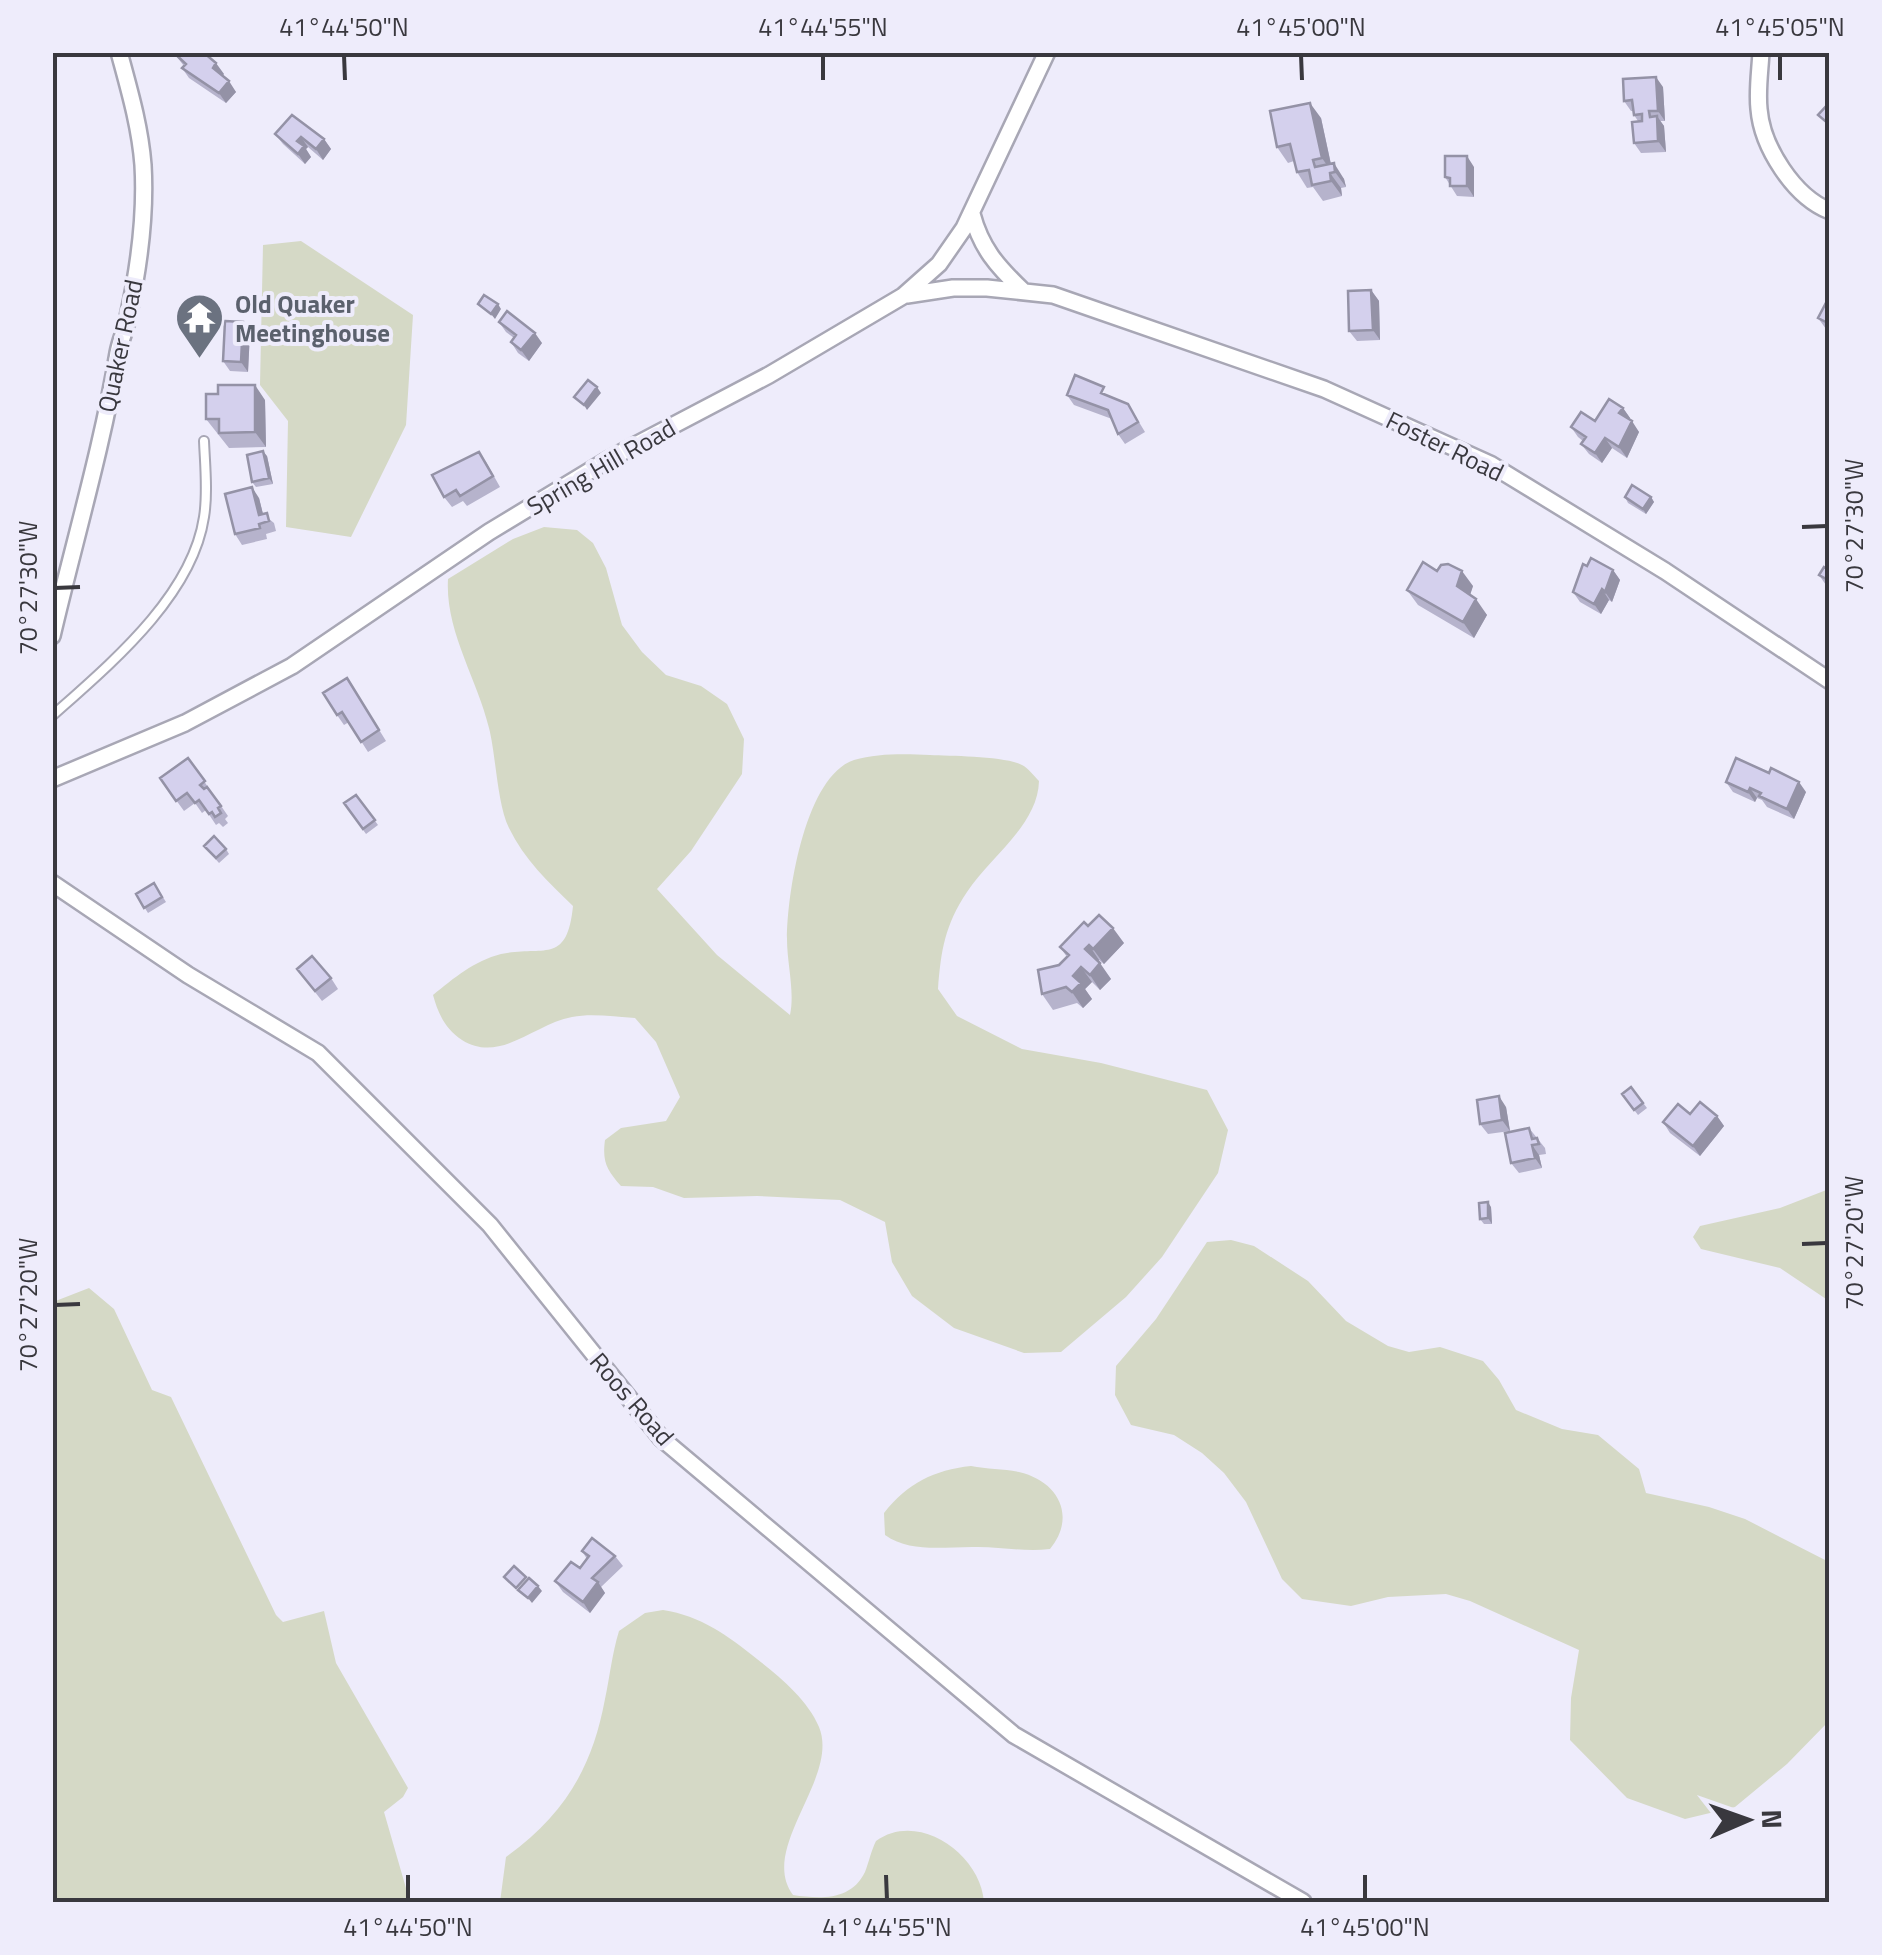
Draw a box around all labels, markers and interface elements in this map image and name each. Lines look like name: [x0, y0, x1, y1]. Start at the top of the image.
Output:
text: 41°44'50"N: [279, 8, 409, 46]
text: 41°44'55"N: [758, 8, 888, 46]
text: 41°45'00"N: [1236, 8, 1366, 46]
text: 41°45'05"N: [1715, 8, 1845, 46]
street label: Quaker Road: [87, 276, 153, 416]
place label: Old Quaker Meetinghouse: [235, 285, 390, 352]
temple icon: Old Quaker Meetinghouse: [174, 292, 226, 360]
street label: Foster Road: [1380, 401, 1510, 491]
street label: Spring Hill Road: [520, 409, 682, 525]
text: 70°27'30"W: [1835, 459, 1873, 593]
text: 70°27'30"W: [9, 521, 47, 655]
text: 70°27'20"W: [1835, 1176, 1873, 1310]
text: 70°27'20"W: [9, 1238, 47, 1372]
street label: Roos Road: [581, 1344, 683, 1454]
north arrow: [1697, 1770, 1797, 1870]
text: N: [1751, 1809, 1794, 1830]
text: 41°44'50"N: [343, 1908, 473, 1946]
text: 41°44'55"N: [822, 1908, 952, 1946]
text: 41°45'00"N: [1300, 1908, 1430, 1946]

